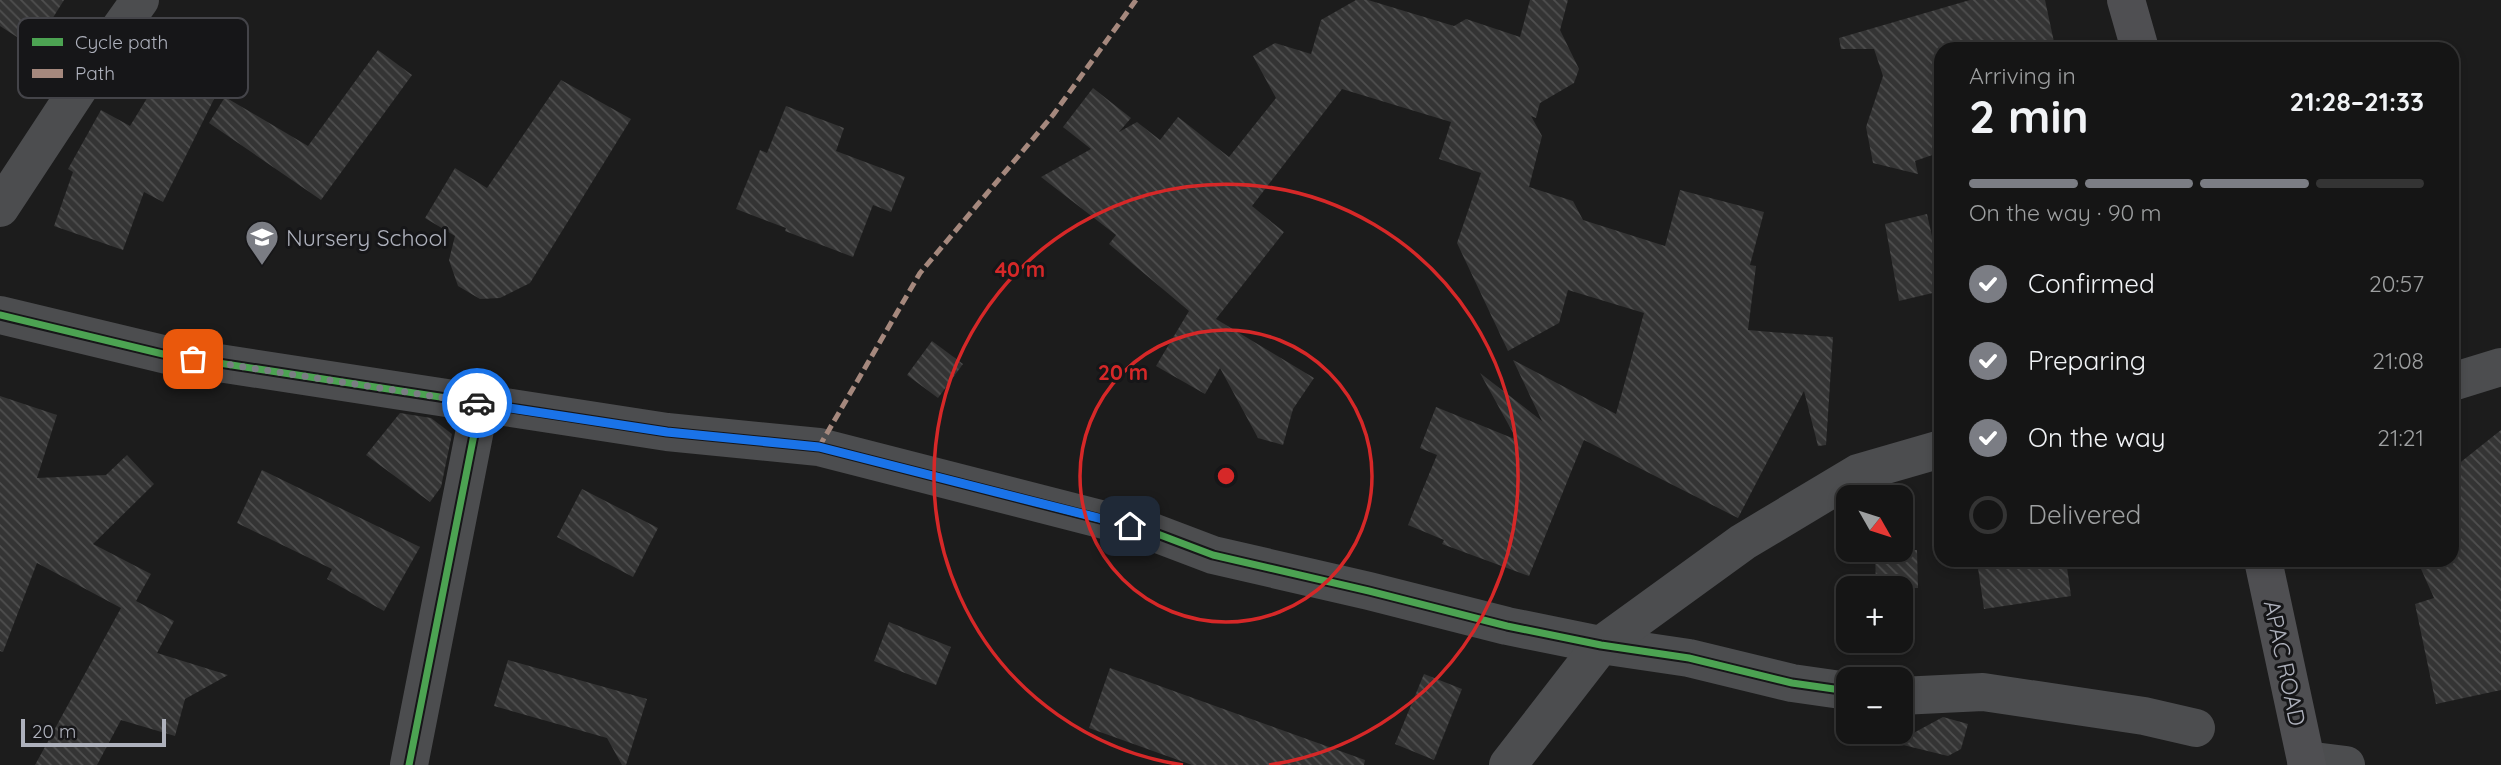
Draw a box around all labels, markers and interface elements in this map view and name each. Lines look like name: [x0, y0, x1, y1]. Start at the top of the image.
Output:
legend: [18, 18, 248, 98]
text: Cycle path: [75, 30, 168, 54]
text: Path: [75, 61, 115, 85]
text: Arriving in: [1969, 61, 2076, 90]
text: 21:28–21:33: [2290, 85, 2424, 118]
text: 2 min: [1969, 87, 2089, 145]
text: On the way · 90 m: [1969, 198, 2162, 227]
school or university icon: Nursery School: [243, 218, 281, 267]
place label: Nursery School: [286, 223, 448, 252]
text: 40 m: [995, 256, 1045, 282]
icon: check: [1969, 265, 2007, 303]
text: Confirmed: [2028, 267, 2155, 300]
text: 20:57: [2369, 269, 2424, 298]
pin: [163, 329, 223, 389]
icon: bag: [174, 340, 212, 378]
icon: check: [1969, 342, 2007, 380]
text: Preparing: [2028, 344, 2146, 377]
text: 21:08: [2372, 346, 2424, 375]
text: 20 m: [1098, 359, 1148, 385]
courier: [442, 368, 512, 438]
icon: car: [458, 384, 496, 422]
icon: check: [1969, 419, 2007, 457]
text: On the way: [2028, 421, 2166, 454]
text: 21:21: [2377, 423, 2424, 452]
centre of rings: [1214, 464, 1238, 488]
north arrow: [1836, 485, 1913, 562]
map controls: [1836, 485, 1913, 744]
pin: [1100, 496, 1160, 556]
text: Delivered: [2028, 498, 2141, 531]
icon: home: [1111, 507, 1149, 545]
button: +: [1836, 576, 1913, 653]
street label: APAC ROAD: [2258, 597, 2312, 729]
button: −: [1836, 667, 1913, 744]
scale bar: [21, 716, 166, 748]
text: 20 m: [32, 719, 76, 743]

